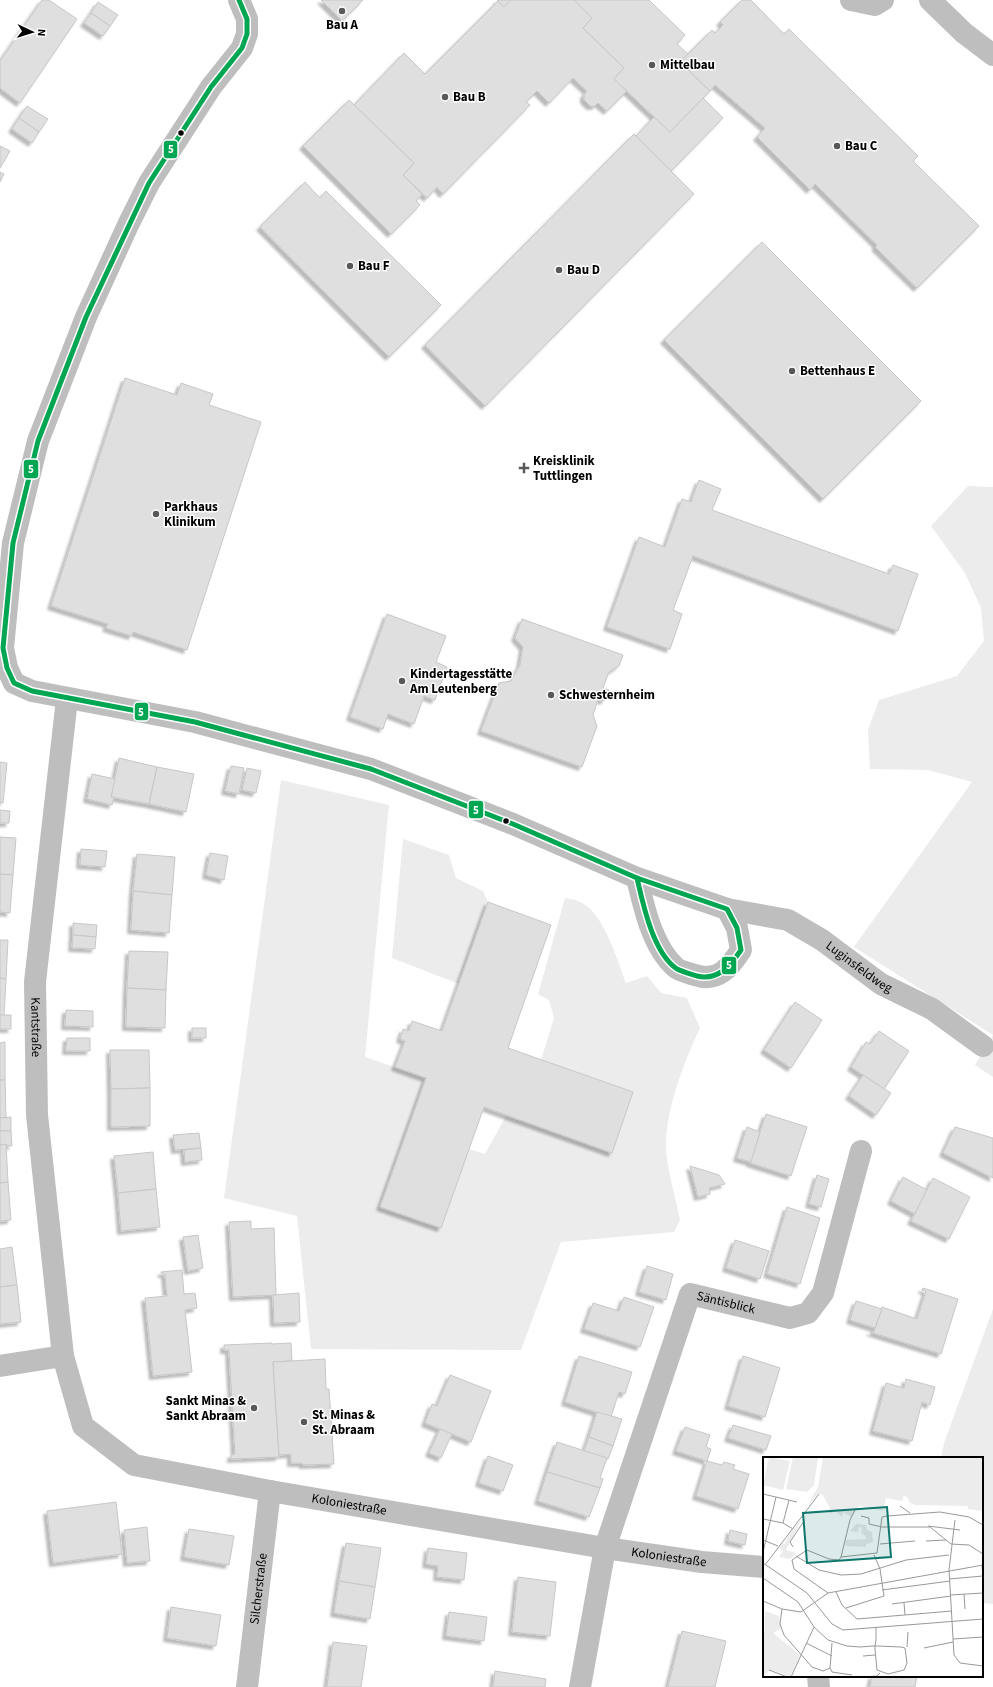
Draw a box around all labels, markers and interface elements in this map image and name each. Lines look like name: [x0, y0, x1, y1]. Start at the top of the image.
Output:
marker: Bau A: [337, 6, 347, 16]
north arrow: [12, 12, 52, 52]
place label: Bau A: [326, 16, 359, 34]
text: N: [34, 28, 49, 37]
place label: Mittelbau: [660, 56, 715, 74]
marker: Mittelbau: [647, 60, 657, 70]
place label: Bau B: [453, 88, 486, 106]
marker: Bau B: [440, 92, 450, 102]
unlabelled marker: [176, 128, 186, 138]
place label: Bau C: [845, 137, 878, 155]
line badge: 5: [163, 140, 178, 159]
marker: Bau C: [832, 141, 842, 151]
text: 5: [168, 142, 174, 157]
place label: Bau F: [358, 257, 390, 275]
marker: Bau F: [345, 261, 355, 271]
place label: Bau D: [567, 261, 600, 279]
marker: Bau D: [554, 265, 564, 275]
place label: Bettenhaus E: [800, 362, 875, 380]
marker: Bettenhaus E: [787, 366, 797, 376]
place label: Kreisklinik Tuttlingen: [533, 452, 596, 485]
line badge: 5: [23, 459, 39, 479]
text: 5: [28, 462, 34, 477]
marker: Kreisklinik Tuttlingen: [518, 462, 530, 474]
place label: Parkhaus Klinikum: [164, 498, 218, 531]
marker: Parkhaus Klinikum: [151, 509, 161, 519]
place label: Kindertagesstätte Am Leutenberg: [409, 665, 512, 698]
marker: Kindertagesstätte Am Leutenberg: [397, 676, 407, 686]
place label: Schwesternheim: [559, 686, 655, 704]
marker: Schwesternheim: [546, 690, 556, 700]
line badge: 5: [134, 702, 149, 721]
text: 5: [138, 705, 144, 720]
line badge: 5: [468, 800, 484, 819]
text: 5: [473, 803, 479, 818]
unlabelled marker: [501, 816, 511, 826]
street label: Luginsfeldweg: [822, 937, 896, 997]
line badge: 5: [721, 956, 737, 975]
text: 5: [726, 958, 732, 973]
street label: Kantstraße: [26, 997, 45, 1057]
street label: Säntisblick: [695, 1287, 758, 1318]
place label: Sankt Minas & Sankt Abraam: [165, 1392, 246, 1425]
marker: Sankt Minas & Sankt Abraam: [249, 1403, 259, 1413]
place label: St. Minas & St. Abraam: [312, 1406, 375, 1439]
marker: St. Minas & St. Abraam: [299, 1417, 309, 1427]
inset map: [763, 1457, 983, 1677]
street label: Koloniestraße: [310, 1489, 388, 1520]
street label: Koloniestraße: [630, 1543, 707, 1571]
street label: Silcherstraße: [245, 1552, 272, 1625]

